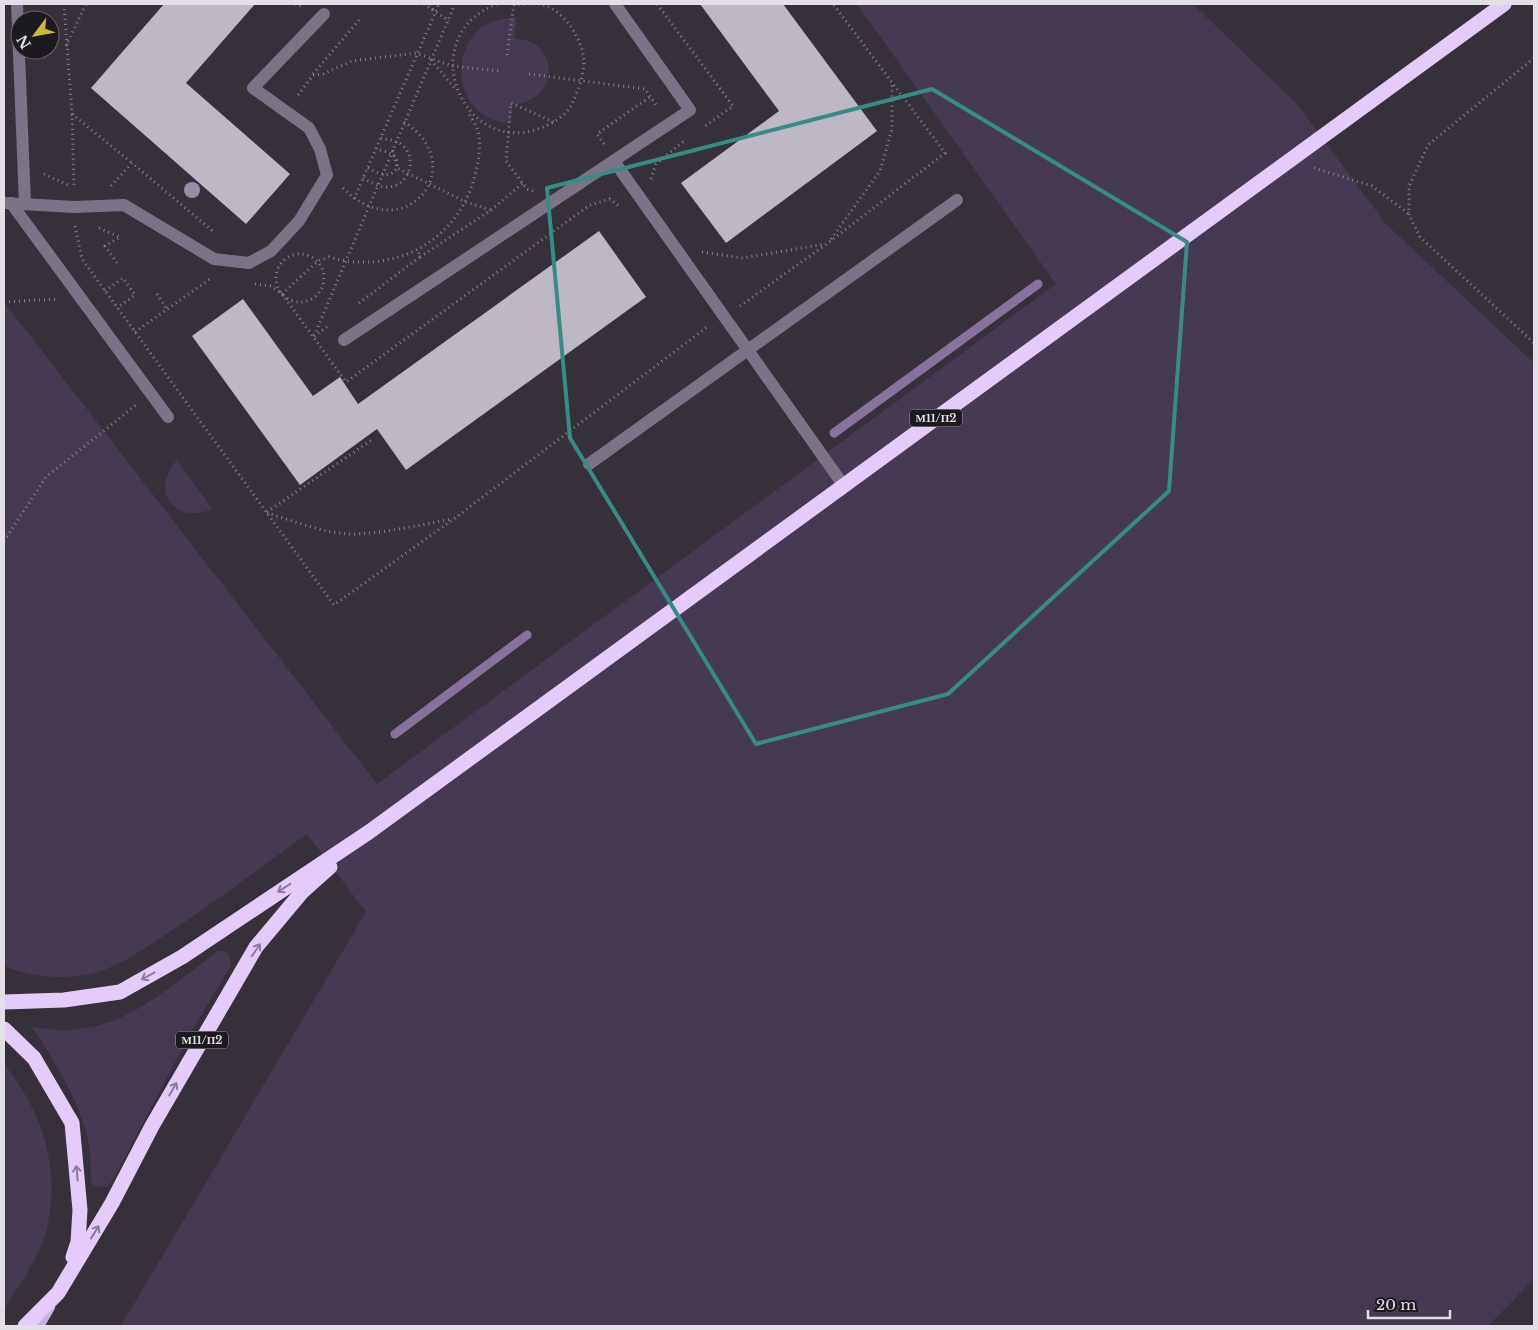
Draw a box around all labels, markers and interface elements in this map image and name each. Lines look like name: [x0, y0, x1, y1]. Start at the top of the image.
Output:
north arrow: [10, 10, 60, 60]
text: N: [13, 32, 35, 52]
road number: М11/П2: [910, 409, 962, 426]
one-way arrow: [277, 883, 291, 893]
one-way arrow: [251, 943, 261, 957]
one-way arrow: [140, 971, 155, 981]
road number: М11/П2: [176, 1032, 228, 1048]
one-way arrow: [168, 1082, 178, 1097]
one-way arrow: [72, 1166, 81, 1182]
one-way arrow: [90, 1225, 100, 1239]
scale bar: [1368, 1288, 1450, 1320]
text: 20 m: [1376, 1295, 1416, 1314]

